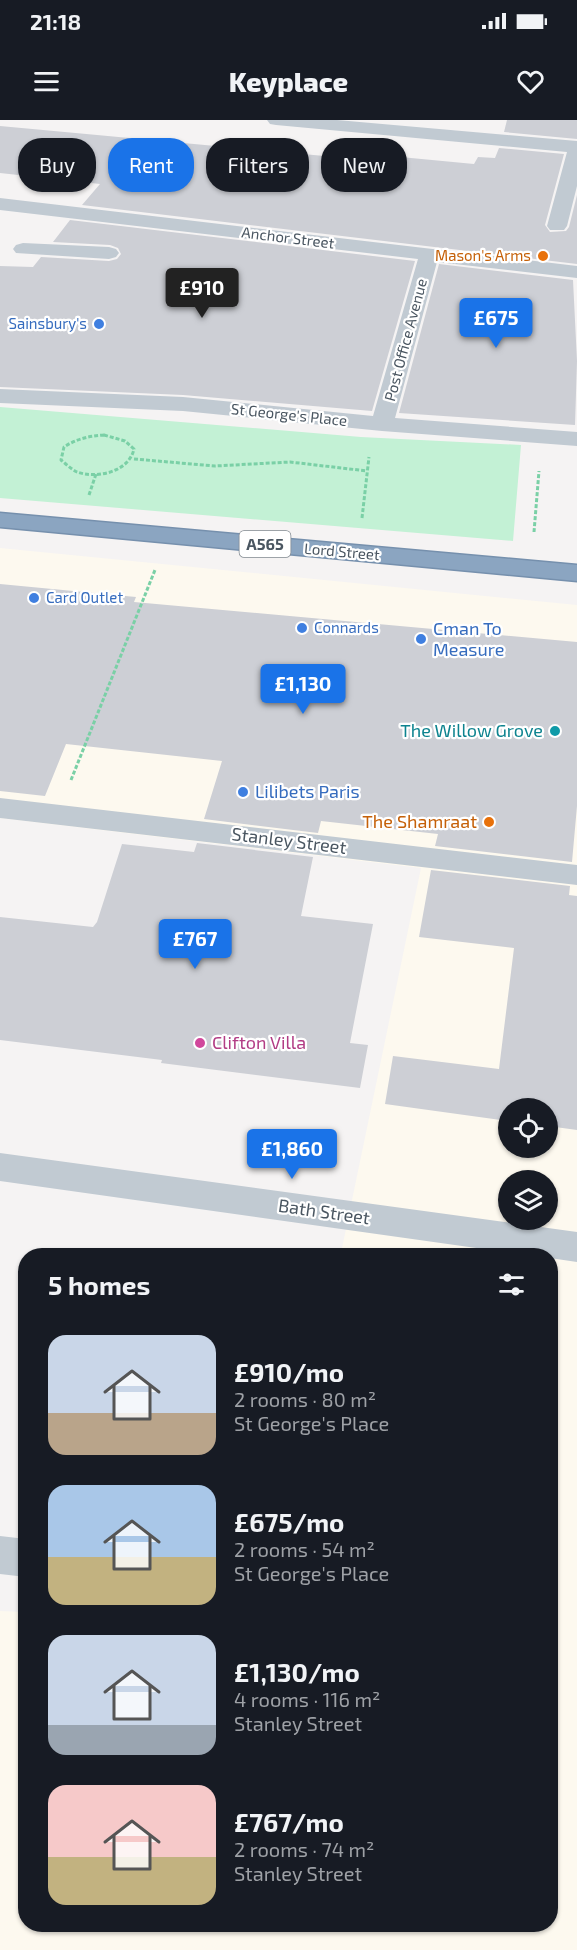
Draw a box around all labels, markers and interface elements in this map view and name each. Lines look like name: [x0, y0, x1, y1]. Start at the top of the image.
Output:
text: 21:18: [30, 8, 81, 34]
icon: menu: [30, 65, 63, 98]
text: Keyplace: [229, 65, 348, 97]
icon: heart: [514, 65, 547, 98]
chip: Buy: [18, 138, 96, 192]
chip: Rent: [108, 138, 194, 192]
chip: Filters: [206, 138, 309, 192]
chip: New: [321, 138, 407, 192]
street label: Anchor Street: [241, 222, 336, 252]
place label: Mason's Arms: [435, 246, 531, 264]
marker: Mason's Arms: [536, 249, 550, 263]
pin: £910: [166, 268, 238, 319]
text: £910: [180, 275, 224, 299]
street label: Post Office Avenue: [380, 276, 430, 403]
pin: £675: [460, 298, 532, 349]
text: £675: [473, 305, 519, 329]
place label: Sainsbury's: [8, 314, 87, 332]
marker: Sainsbury's: [92, 317, 106, 331]
street label: St George's Place: [230, 399, 348, 429]
road number: A565: [240, 531, 290, 557]
street label: Lord Street: [304, 539, 381, 563]
place label: Card Outlet: [46, 588, 123, 606]
marker: Card Outlet: [27, 591, 41, 605]
place label: Cman To Measure: [433, 617, 504, 660]
place label: Connards: [314, 618, 379, 636]
marker: Connards: [295, 621, 309, 635]
marker: Cman To Measure: [414, 632, 428, 646]
pin: £1,130: [254, 664, 352, 715]
text: £1,130: [275, 671, 331, 695]
place label: The Willow Grove: [400, 719, 543, 741]
marker: The Willow Grove: [548, 724, 562, 738]
place label: Lilibets Paris: [255, 780, 360, 802]
marker: Lilibets Paris: [236, 785, 250, 799]
place label: The Shamraat: [362, 810, 477, 832]
marker: The Shamraat: [482, 815, 496, 829]
street label: Stanley Street: [231, 822, 348, 858]
pin: £767: [159, 919, 231, 970]
text: £767: [173, 926, 217, 950]
place label: Clifton Villa: [212, 1031, 306, 1053]
marker: Clifton Villa: [193, 1036, 207, 1050]
map controls: [498, 1098, 558, 1230]
button: locate: [498, 1098, 558, 1158]
pin: £1,860: [243, 1129, 341, 1180]
text: £1,860: [261, 1136, 323, 1160]
button: layers: [498, 1170, 558, 1230]
street label: Bath Street: [277, 1194, 372, 1228]
icon: filters: [495, 1268, 528, 1301]
text: 5 homes: [48, 1269, 150, 1300]
text: £910/mo: [234, 1356, 344, 1387]
icon: home: [96, 1359, 168, 1431]
text: 2 rooms · 80 m²: [234, 1387, 376, 1411]
text: St George's Place: [234, 1411, 389, 1435]
text: £675/mo: [234, 1506, 344, 1537]
icon: home: [96, 1509, 168, 1581]
text: 2 rooms · 54 m²: [234, 1537, 375, 1561]
text: St George's Place: [234, 1561, 389, 1585]
text: £1,130/mo: [234, 1656, 360, 1687]
icon: home: [96, 1659, 168, 1731]
text: 4 rooms · 116 m²: [234, 1687, 380, 1711]
text: Stanley Street: [234, 1711, 362, 1735]
text: £767/mo: [234, 1806, 344, 1837]
icon: home: [96, 1809, 168, 1881]
text: 2 rooms · 74 m²: [234, 1837, 374, 1861]
text: Stanley Street: [234, 1861, 362, 1885]

